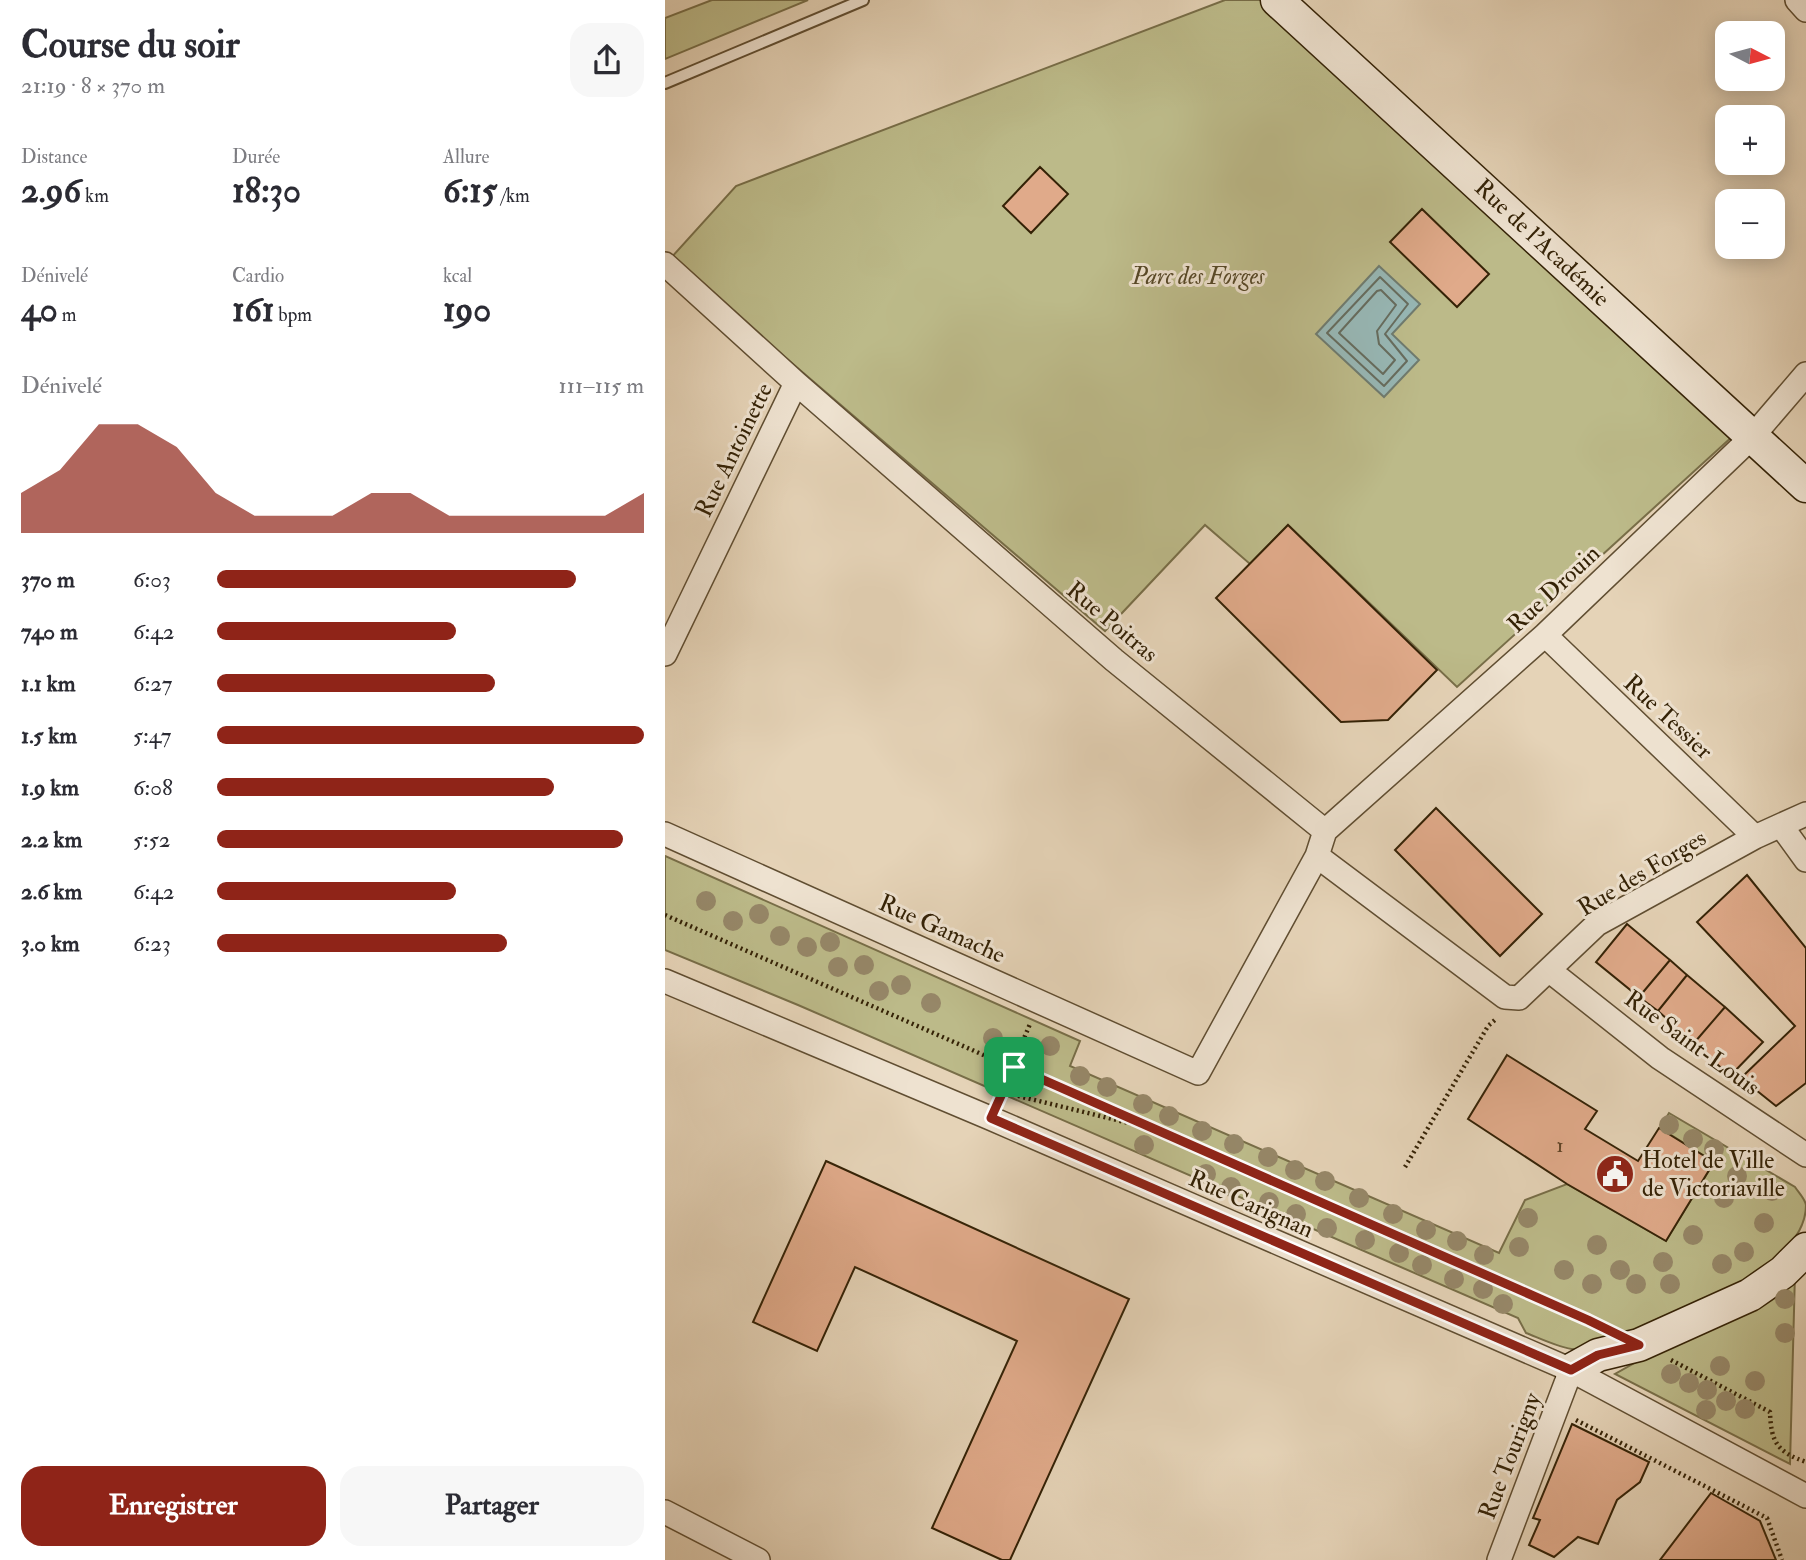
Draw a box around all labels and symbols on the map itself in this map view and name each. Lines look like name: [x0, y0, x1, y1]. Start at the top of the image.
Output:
north arrow: [1715, 21, 1785, 91]
street label: Rue de l'Académie: [1468, 172, 1616, 314]
park label: Parc des Forges: [1131, 261, 1265, 292]
street label: Rue Antoinette: [688, 378, 780, 522]
street label: Rue Drouin: [1501, 538, 1607, 640]
street label: Rue Poitras: [1060, 575, 1164, 669]
street label: Rue Tessier: [1617, 668, 1719, 766]
street label: Rue des Forges: [1572, 822, 1712, 924]
street label: Rue Gamache: [874, 887, 1010, 971]
street label: Rue Saint-Louis: [1618, 983, 1766, 1103]
pin: [984, 1037, 1044, 1097]
house number: 1: [1556, 1132, 1564, 1159]
place label: Hotel de Ville de Victoriaville: [1642, 1145, 1785, 1204]
public building icon: Hotel de Ville de Victoriaville: [1594, 1153, 1636, 1195]
street label: Rue Carignan: [1184, 1163, 1318, 1245]
street label: Rue Tourigny: [1472, 1388, 1548, 1524]

